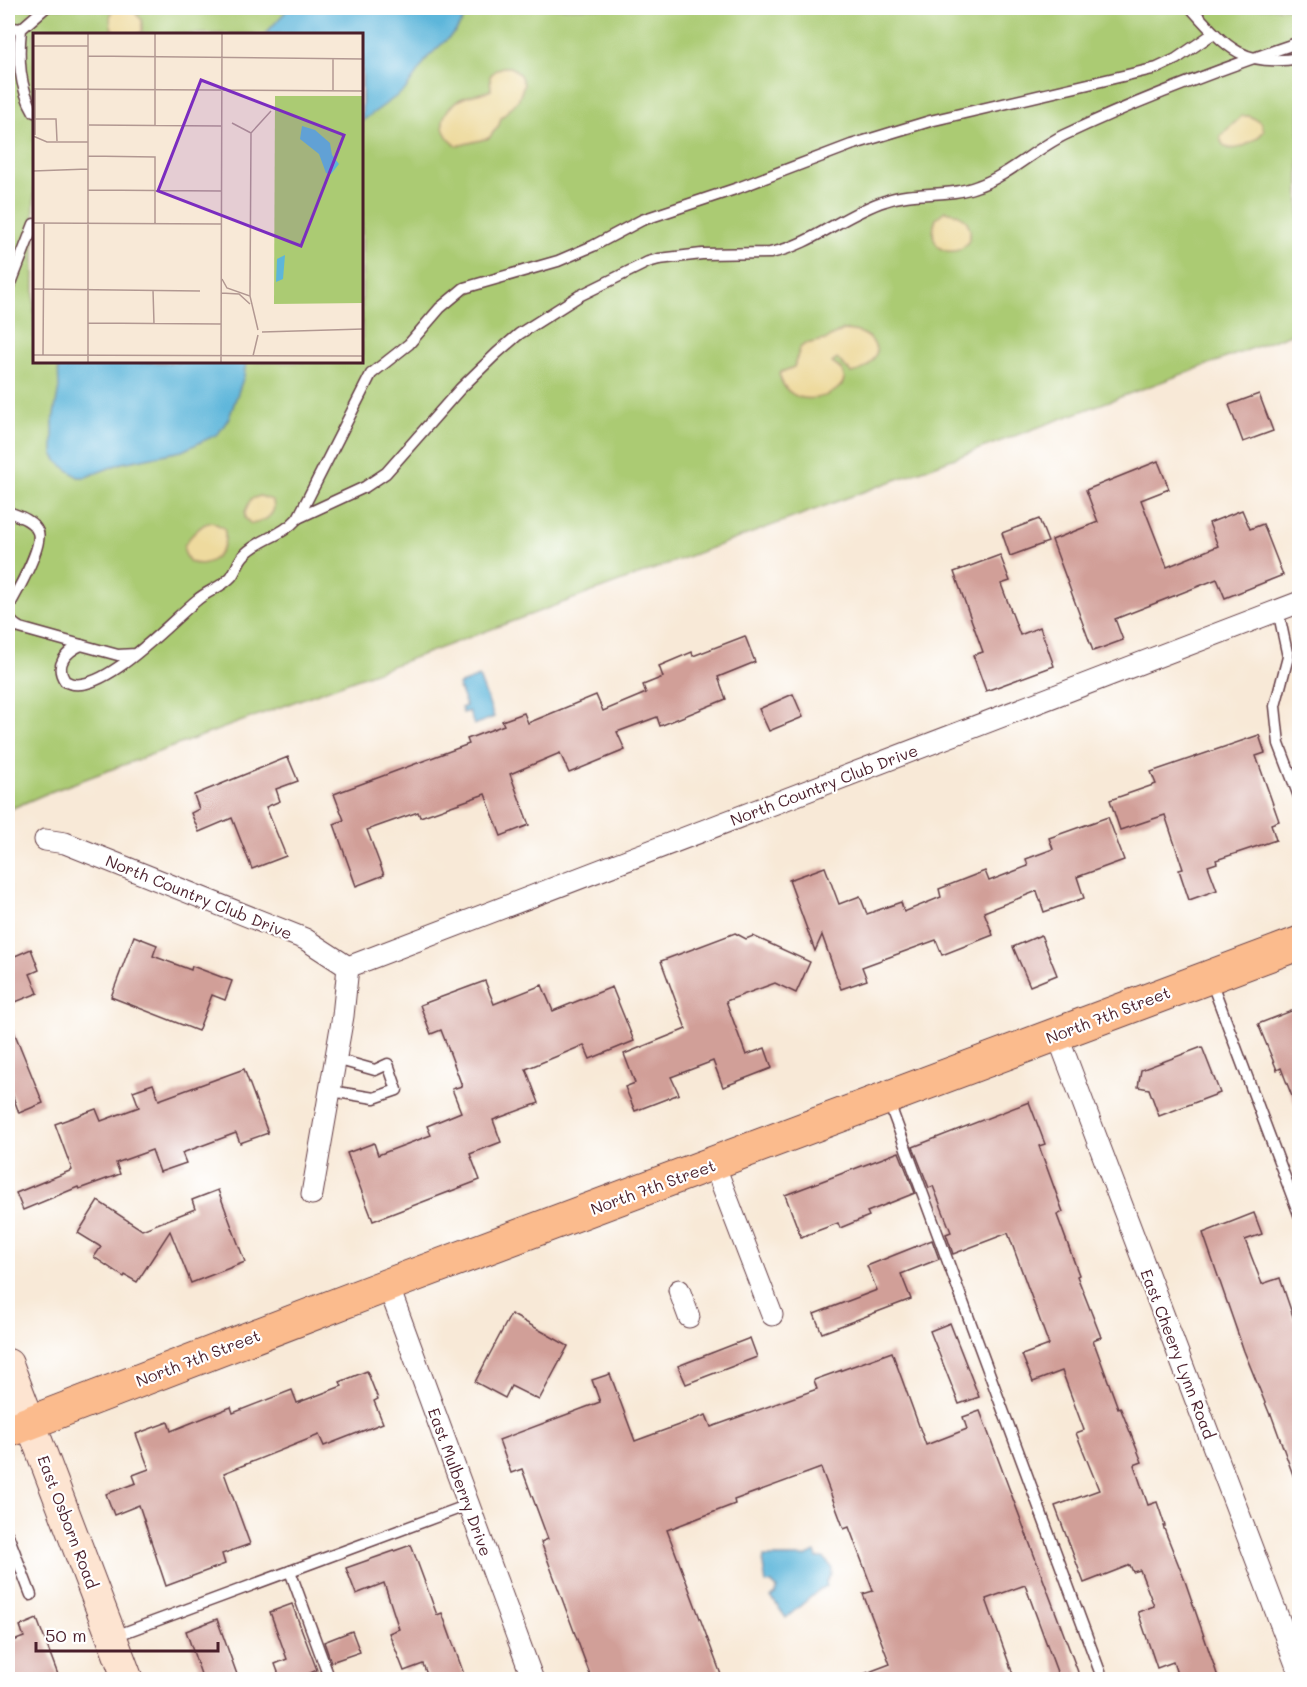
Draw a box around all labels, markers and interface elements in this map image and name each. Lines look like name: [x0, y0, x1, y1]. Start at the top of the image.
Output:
inset map: [33, 33, 363, 363]
street label: North Country Club Drive: [727, 739, 921, 830]
street label: North Country Club Drive: [103, 849, 296, 944]
street label: North 7th Street: [1043, 981, 1173, 1048]
street label: North 7th Street: [587, 1154, 718, 1219]
street label: East Cheery Lynn Road: [1136, 1266, 1221, 1442]
street label: North 7th Street: [133, 1324, 263, 1391]
street label: East Mulberry Drive: [424, 1405, 497, 1559]
street label: East Osborn Road: [33, 1452, 104, 1591]
scale bar: [36, 1615, 218, 1653]
text: 50 m: [45, 1623, 87, 1647]

